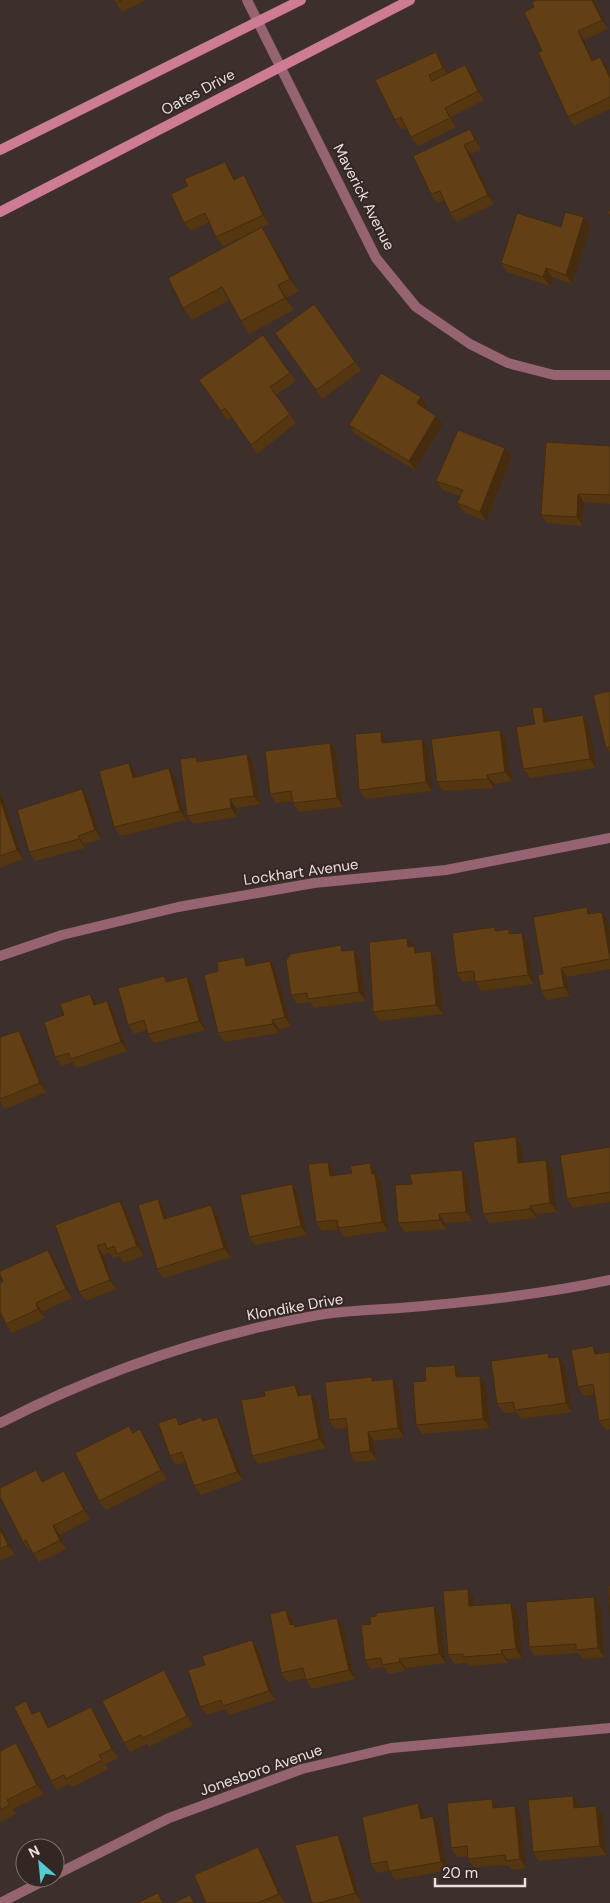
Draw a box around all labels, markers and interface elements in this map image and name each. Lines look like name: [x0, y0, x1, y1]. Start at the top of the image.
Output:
street label: Oates Drive: [158, 64, 238, 120]
street label: Maverick Avenue: [329, 140, 399, 254]
street label: Lockhart Avenue: [242, 854, 360, 890]
street label: Klondike Drive: [245, 1289, 345, 1325]
street label: Jonesboro Avenue: [197, 1740, 325, 1800]
north arrow: [15, 1838, 65, 1888]
text: N: [25, 1841, 43, 1862]
scale bar: [435, 1856, 525, 1888]
text: 20 m: [442, 1863, 478, 1883]

